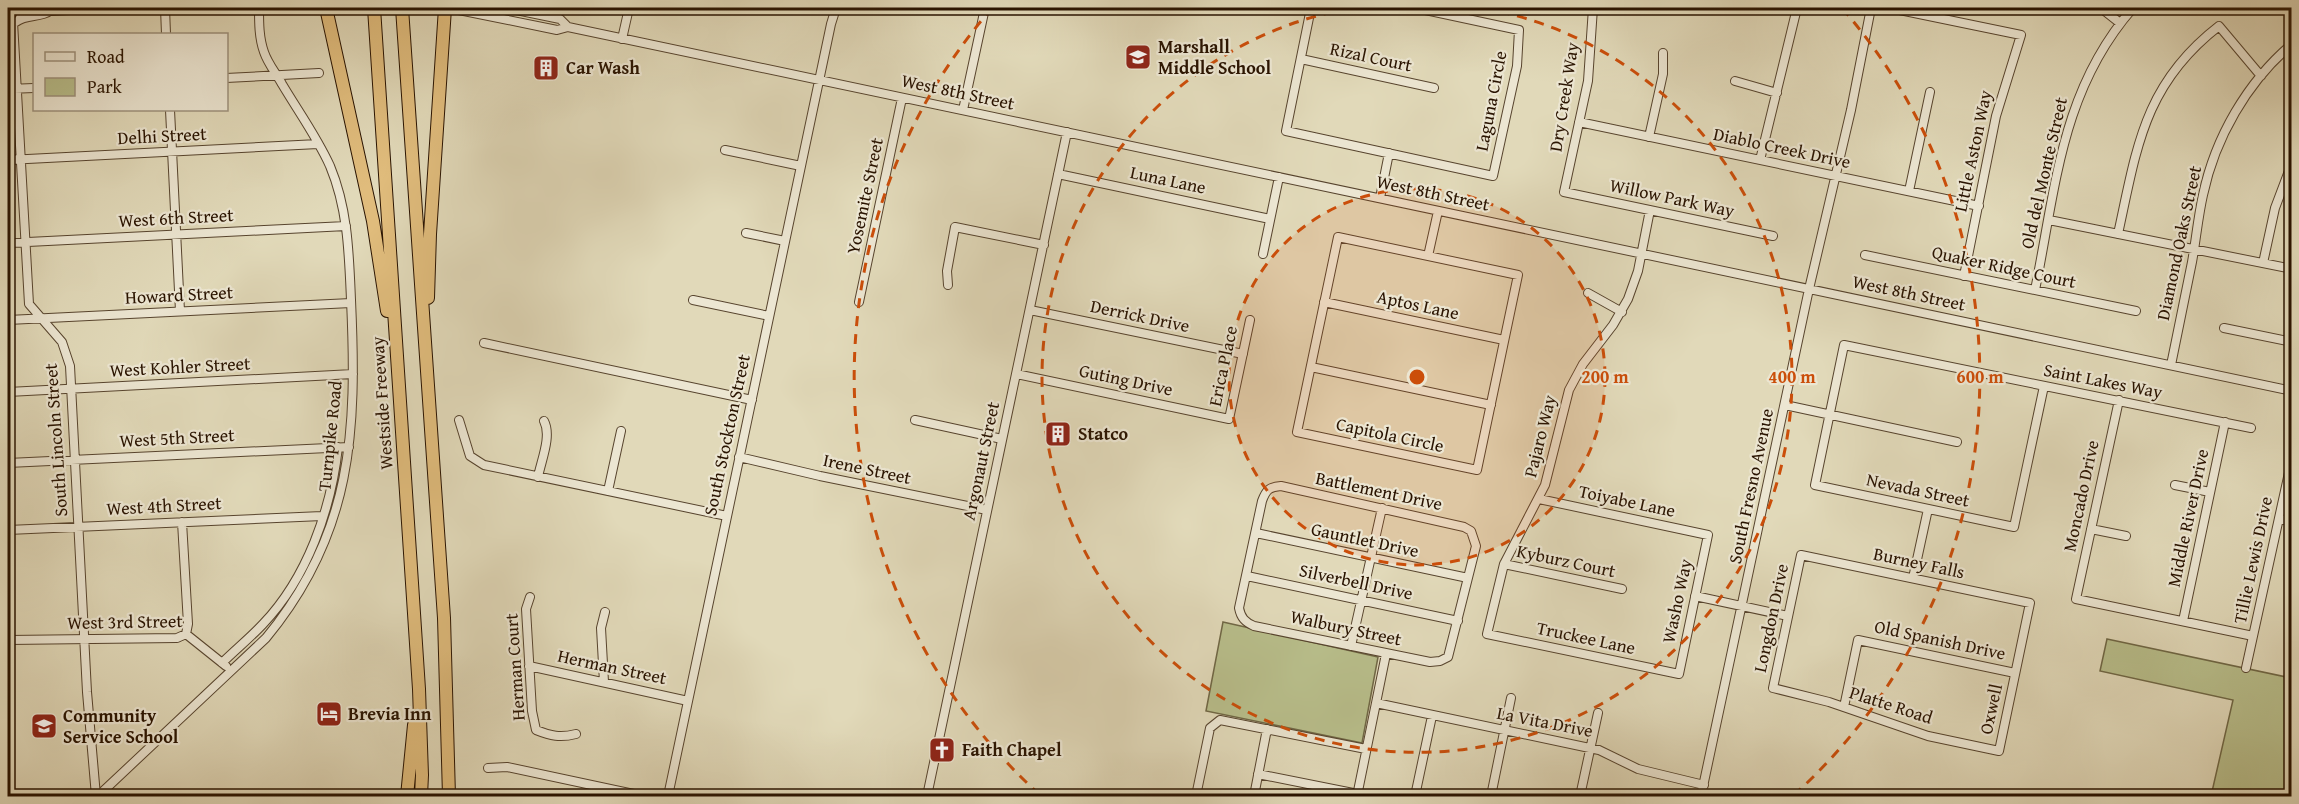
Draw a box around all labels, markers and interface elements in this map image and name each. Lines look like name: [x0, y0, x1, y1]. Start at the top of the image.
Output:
legend: [33, 33, 228, 111]
place label: Marshall Middle School: [1158, 33, 1271, 81]
street label: Rizal Court: [1328, 35, 1415, 79]
street label: Dry Creek Way: [1542, 40, 1585, 153]
school or university icon: Marshall Middle School: [1123, 42, 1153, 72]
text: Road: [87, 43, 125, 70]
street label: Laguna Circle: [1468, 48, 1513, 153]
building icon: Car Wash: [531, 53, 561, 83]
place label: Car Wash: [566, 54, 640, 81]
street label: West 8th Street: [899, 66, 1018, 117]
text: Park: [87, 73, 123, 100]
street label: Little Aston Way: [1946, 88, 1999, 214]
street label: Old del Monte Street: [2013, 94, 2074, 251]
street label: Delhi Street: [117, 120, 208, 151]
street label: Diablo Creek Drive: [1711, 120, 1853, 175]
street label: Yosemite Street: [839, 134, 890, 257]
street label: Luna Lane: [1128, 158, 1209, 201]
street label: Diamond Oaks Street: [2149, 163, 2208, 323]
street label: West 8th Street: [1374, 167, 1493, 218]
street label: Willow Park Way: [1607, 171, 1737, 224]
street label: West 6th Street: [118, 201, 235, 234]
street label: Quaker Ridge Court: [1930, 238, 2079, 295]
street label: West 8th Street: [1850, 267, 1969, 318]
street label: Howard Street: [124, 278, 234, 311]
street label: Aptos Lane: [1375, 283, 1462, 326]
street label: Derrick Drive: [1088, 292, 1192, 339]
street label: Erica Place: [1201, 323, 1244, 409]
street label: Westside Freeway: [363, 335, 400, 471]
street label: West Kohler Street: [109, 349, 252, 384]
street label: South Stockton Street: [696, 351, 757, 518]
street label: Guting Drive: [1077, 356, 1175, 403]
street label: Saint Lakes Way: [2041, 356, 2165, 405]
street label: South Lincoln Street: [37, 362, 74, 518]
text: 200 m: [1581, 363, 1629, 390]
text: 400 m: [1768, 363, 1816, 390]
text: 600 m: [1956, 363, 2004, 390]
centre of rings: [1407, 367, 1427, 387]
street label: Turnpike Road: [310, 379, 349, 493]
street label: Pajaro Way: [1516, 392, 1563, 480]
street label: Argonaut Street: [955, 398, 1006, 523]
street label: South Fresno Avenue: [1721, 406, 1780, 566]
street label: Capitola Circle: [1334, 410, 1446, 459]
building icon: Statco: [1043, 419, 1073, 449]
place label: Statco: [1078, 420, 1129, 447]
street label: West 5th Street: [119, 421, 236, 454]
street label: Moncado Drive: [2055, 437, 2106, 554]
street label: Irene Street: [821, 446, 914, 491]
street label: Middle River Drive: [2160, 446, 2215, 589]
street label: Battlement Drive: [1313, 464, 1445, 517]
street label: Nevada Street: [1864, 465, 1973, 514]
street label: Toiyabe Lane: [1576, 477, 1678, 524]
street label: West 4th Street: [106, 489, 223, 522]
street label: Tillie Lewis Drive: [2226, 494, 2279, 626]
street label: Gauntlet Drive: [1309, 515, 1421, 564]
street label: Kyburz Court: [1514, 537, 1619, 584]
street label: Burney Falls: [1871, 540, 1967, 585]
street label: Silverbell Drive: [1297, 556, 1415, 607]
street label: Washo Way: [1654, 556, 1699, 646]
street label: Longdon Drive: [1746, 561, 1795, 675]
street label: Walbury Street: [1288, 603, 1405, 653]
street label: West 3rd Street: [67, 607, 184, 636]
street label: Herman Court: [497, 612, 532, 722]
street label: Old Spanish Drive: [1872, 612, 2008, 667]
street label: Truckee Lane: [1534, 614, 1638, 661]
street label: Herman Street: [555, 642, 670, 691]
street label: Platte Road: [1846, 678, 1937, 731]
street label: Oxwell: [1972, 681, 2009, 737]
hotel icon: Brevia Inn: [314, 699, 344, 729]
street label: La Vita Drive: [1495, 699, 1595, 744]
place label: Brevia Inn: [348, 700, 432, 727]
place label: Community Service School: [63, 702, 179, 750]
school or university icon: Community Service School: [29, 711, 59, 741]
church icon: Faith Chapel: [927, 735, 957, 765]
place label: Faith Chapel: [962, 736, 1062, 763]

